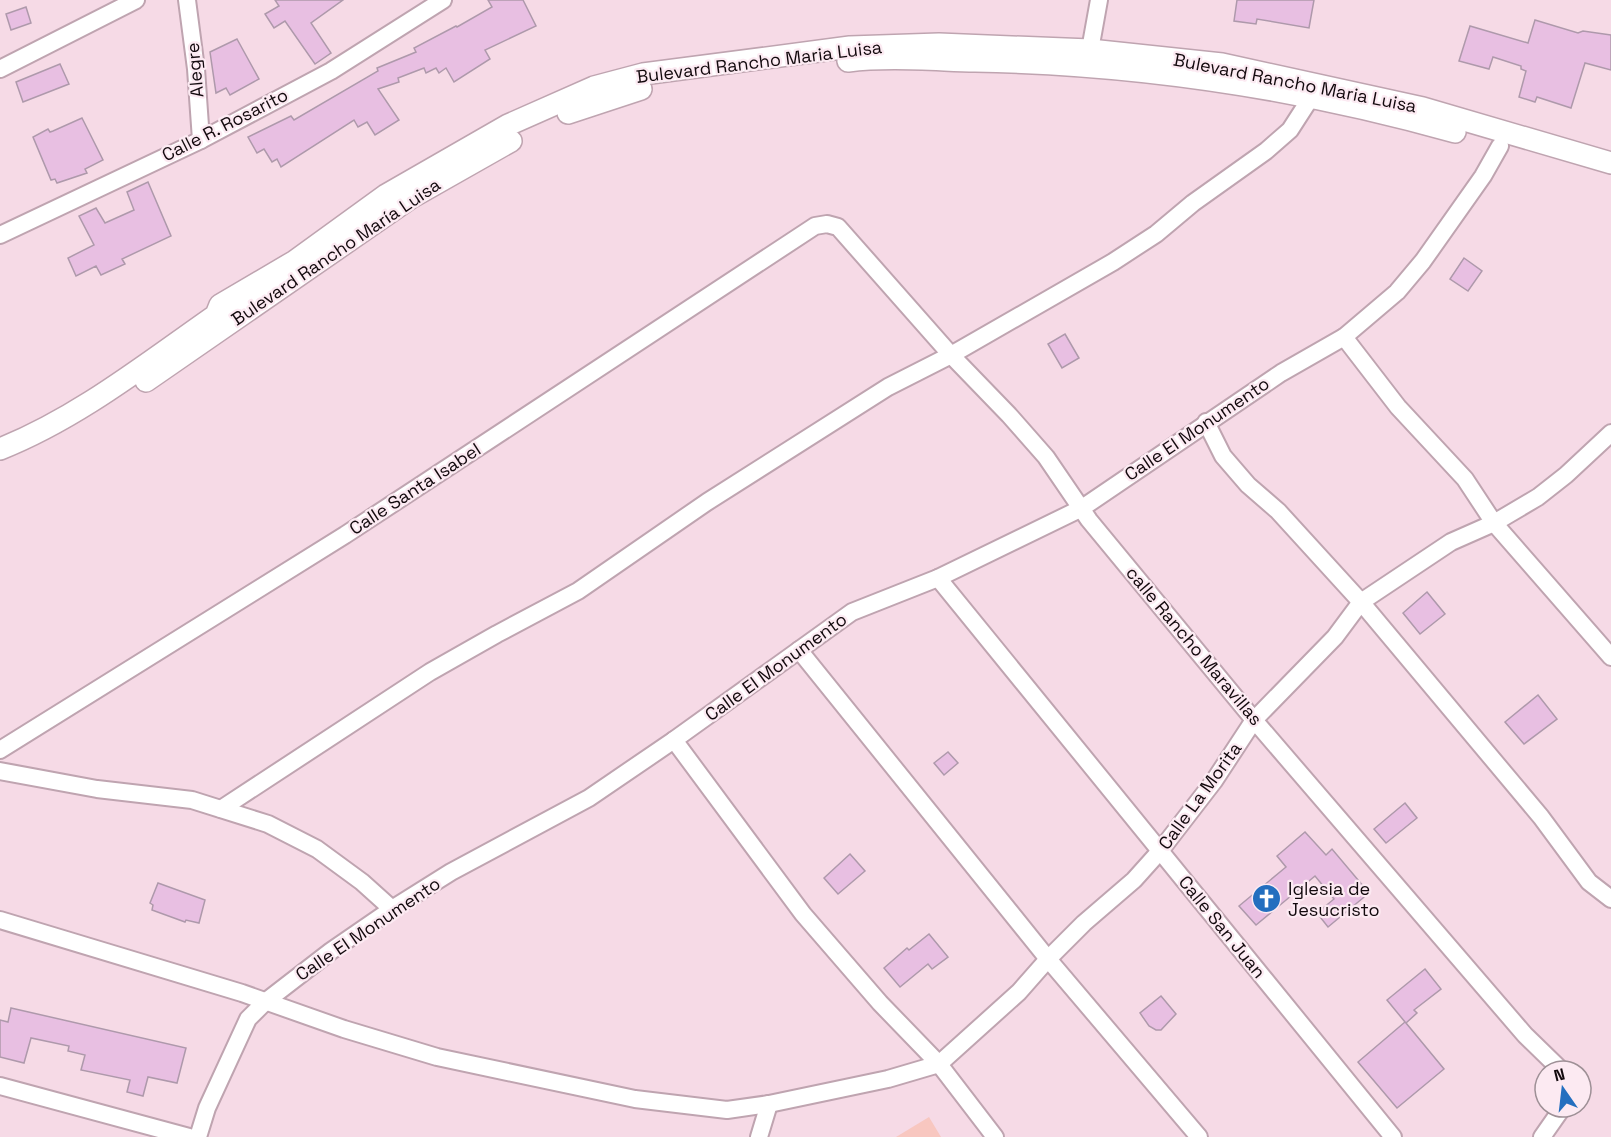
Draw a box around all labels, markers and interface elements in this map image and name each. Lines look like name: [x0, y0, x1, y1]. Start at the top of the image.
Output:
street label: Bulevard Rancho Maria Luisa: [635, 35, 883, 88]
street label: Alegre: [181, 42, 208, 98]
street label: Bulevard Rancho Maria Luisa: [1171, 48, 1419, 117]
street label: Calle R. Rosarito: [158, 83, 292, 166]
street label: Bulevard Rancho María Luisa: [227, 173, 445, 330]
street label: Calle El Monumento: [1120, 372, 1274, 486]
street label: Calle Santa Isabel: [345, 437, 485, 540]
street label: calle Rancho Maravillas: [1121, 561, 1268, 730]
street label: Calle El Monumento: [700, 607, 851, 726]
street label: Calle La Morita: [1153, 737, 1246, 854]
street label: Calle San Juan: [1174, 871, 1271, 983]
street label: Calle El Monumento: [291, 872, 445, 986]
place label: Iglesia de Jesucristo: [1288, 877, 1380, 921]
church icon: Iglesia de Jesucristo: [1251, 883, 1283, 915]
north arrow: [1533, 1059, 1593, 1119]
text: N: [1552, 1063, 1567, 1086]

